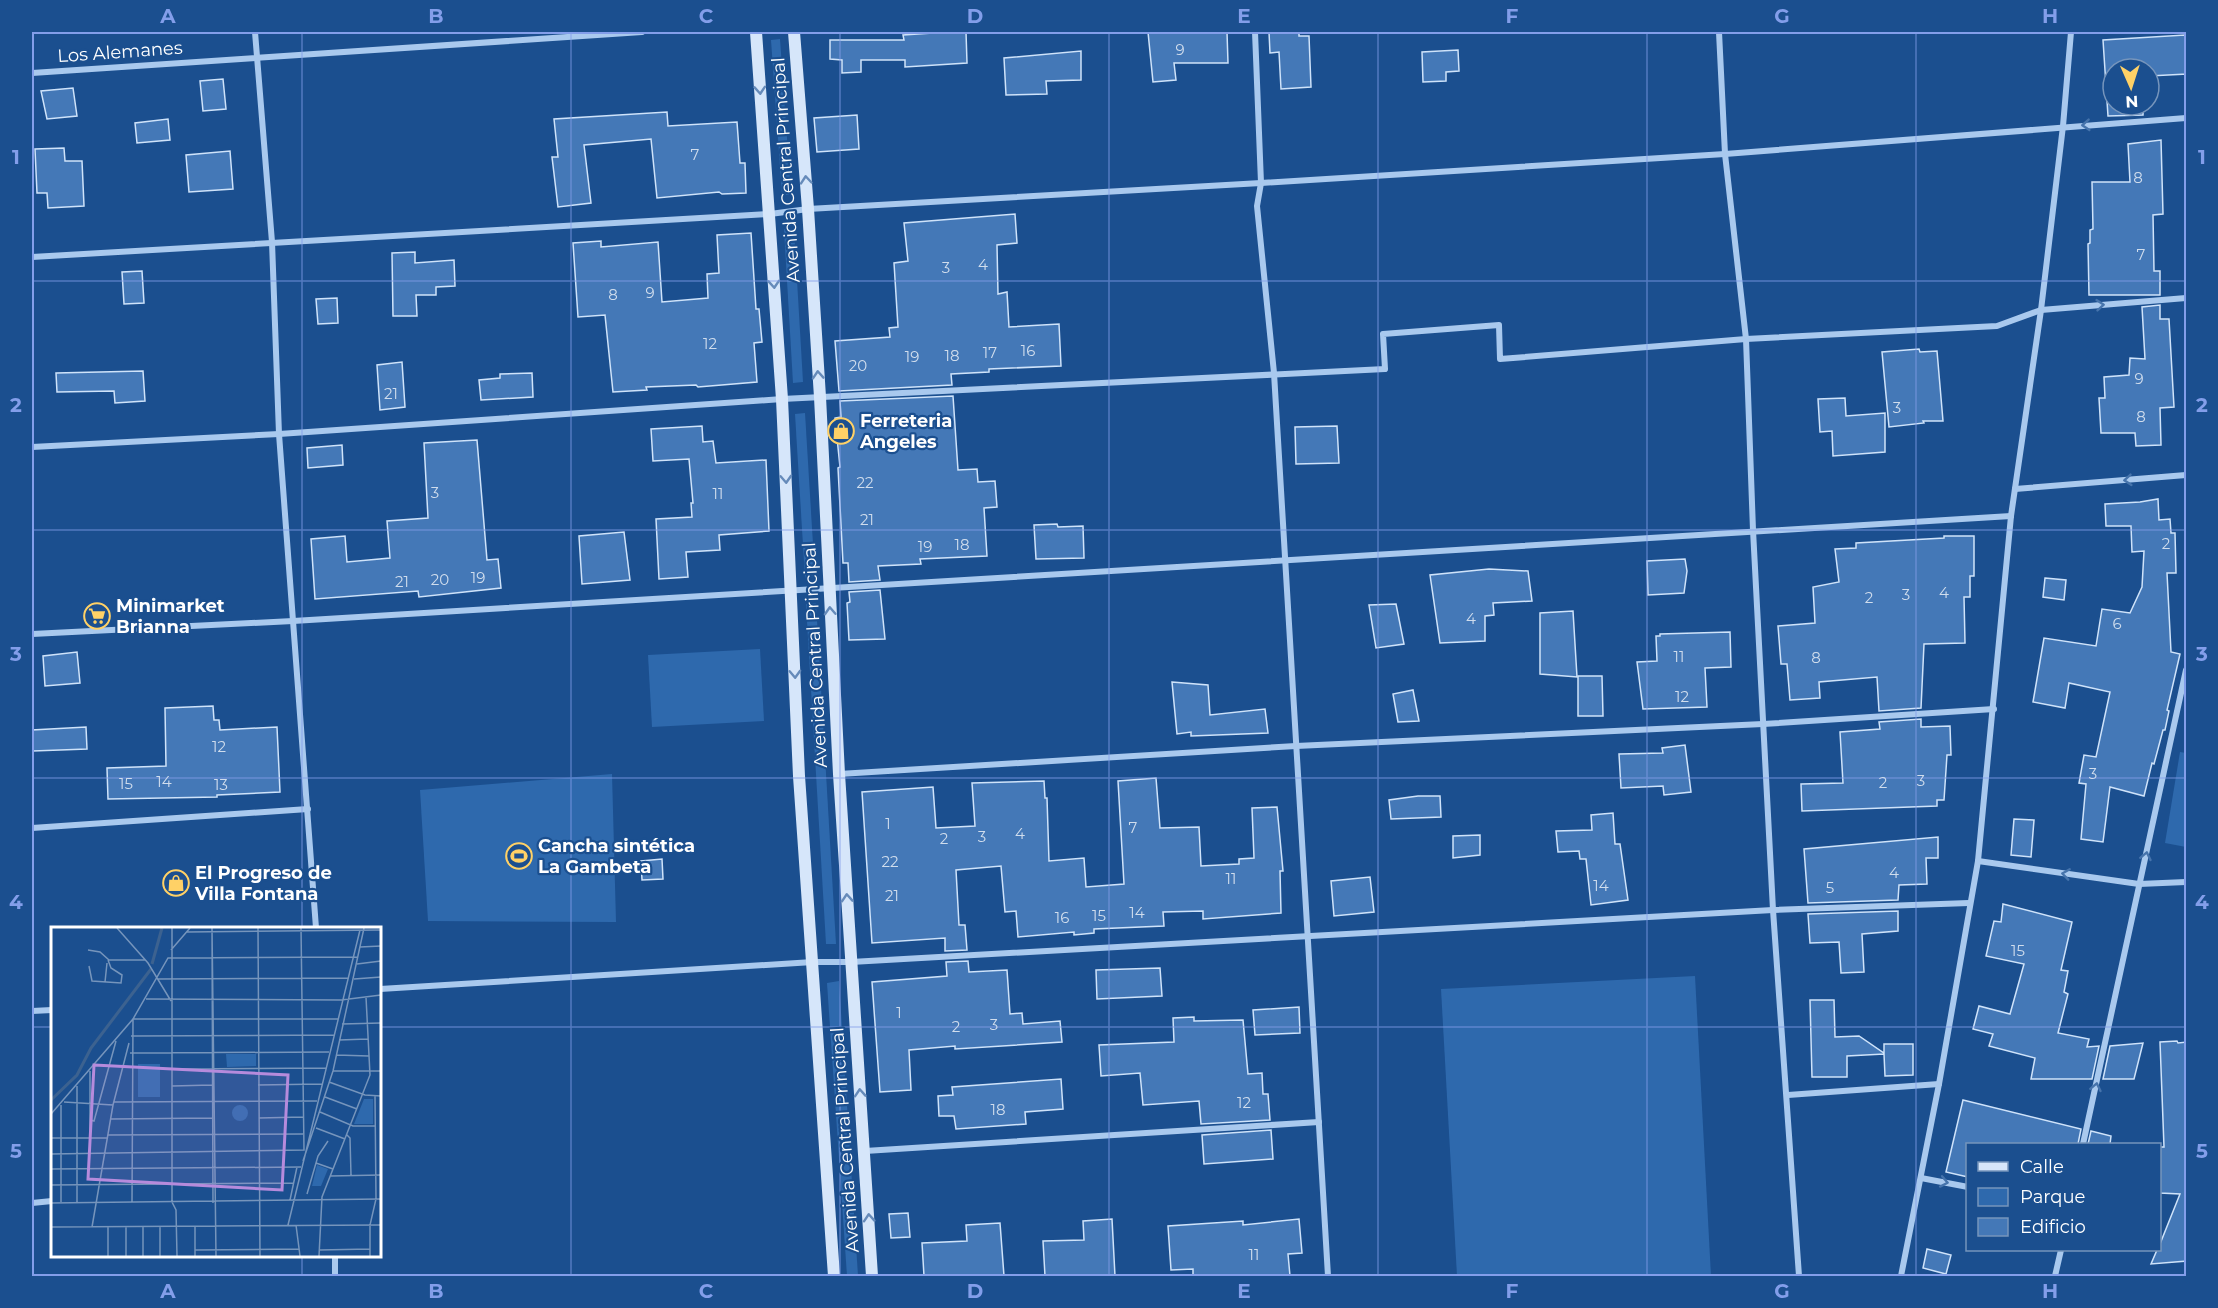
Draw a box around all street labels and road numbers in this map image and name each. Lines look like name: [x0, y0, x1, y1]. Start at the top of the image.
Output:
street label: Los Alemanes: [57, 37, 184, 67]
street label: Avenida Central Principal: [767, 57, 805, 283]
street label: Avenida Central Principal: [798, 542, 832, 768]
street label: Avenida Central Principal: [826, 1027, 864, 1253]

